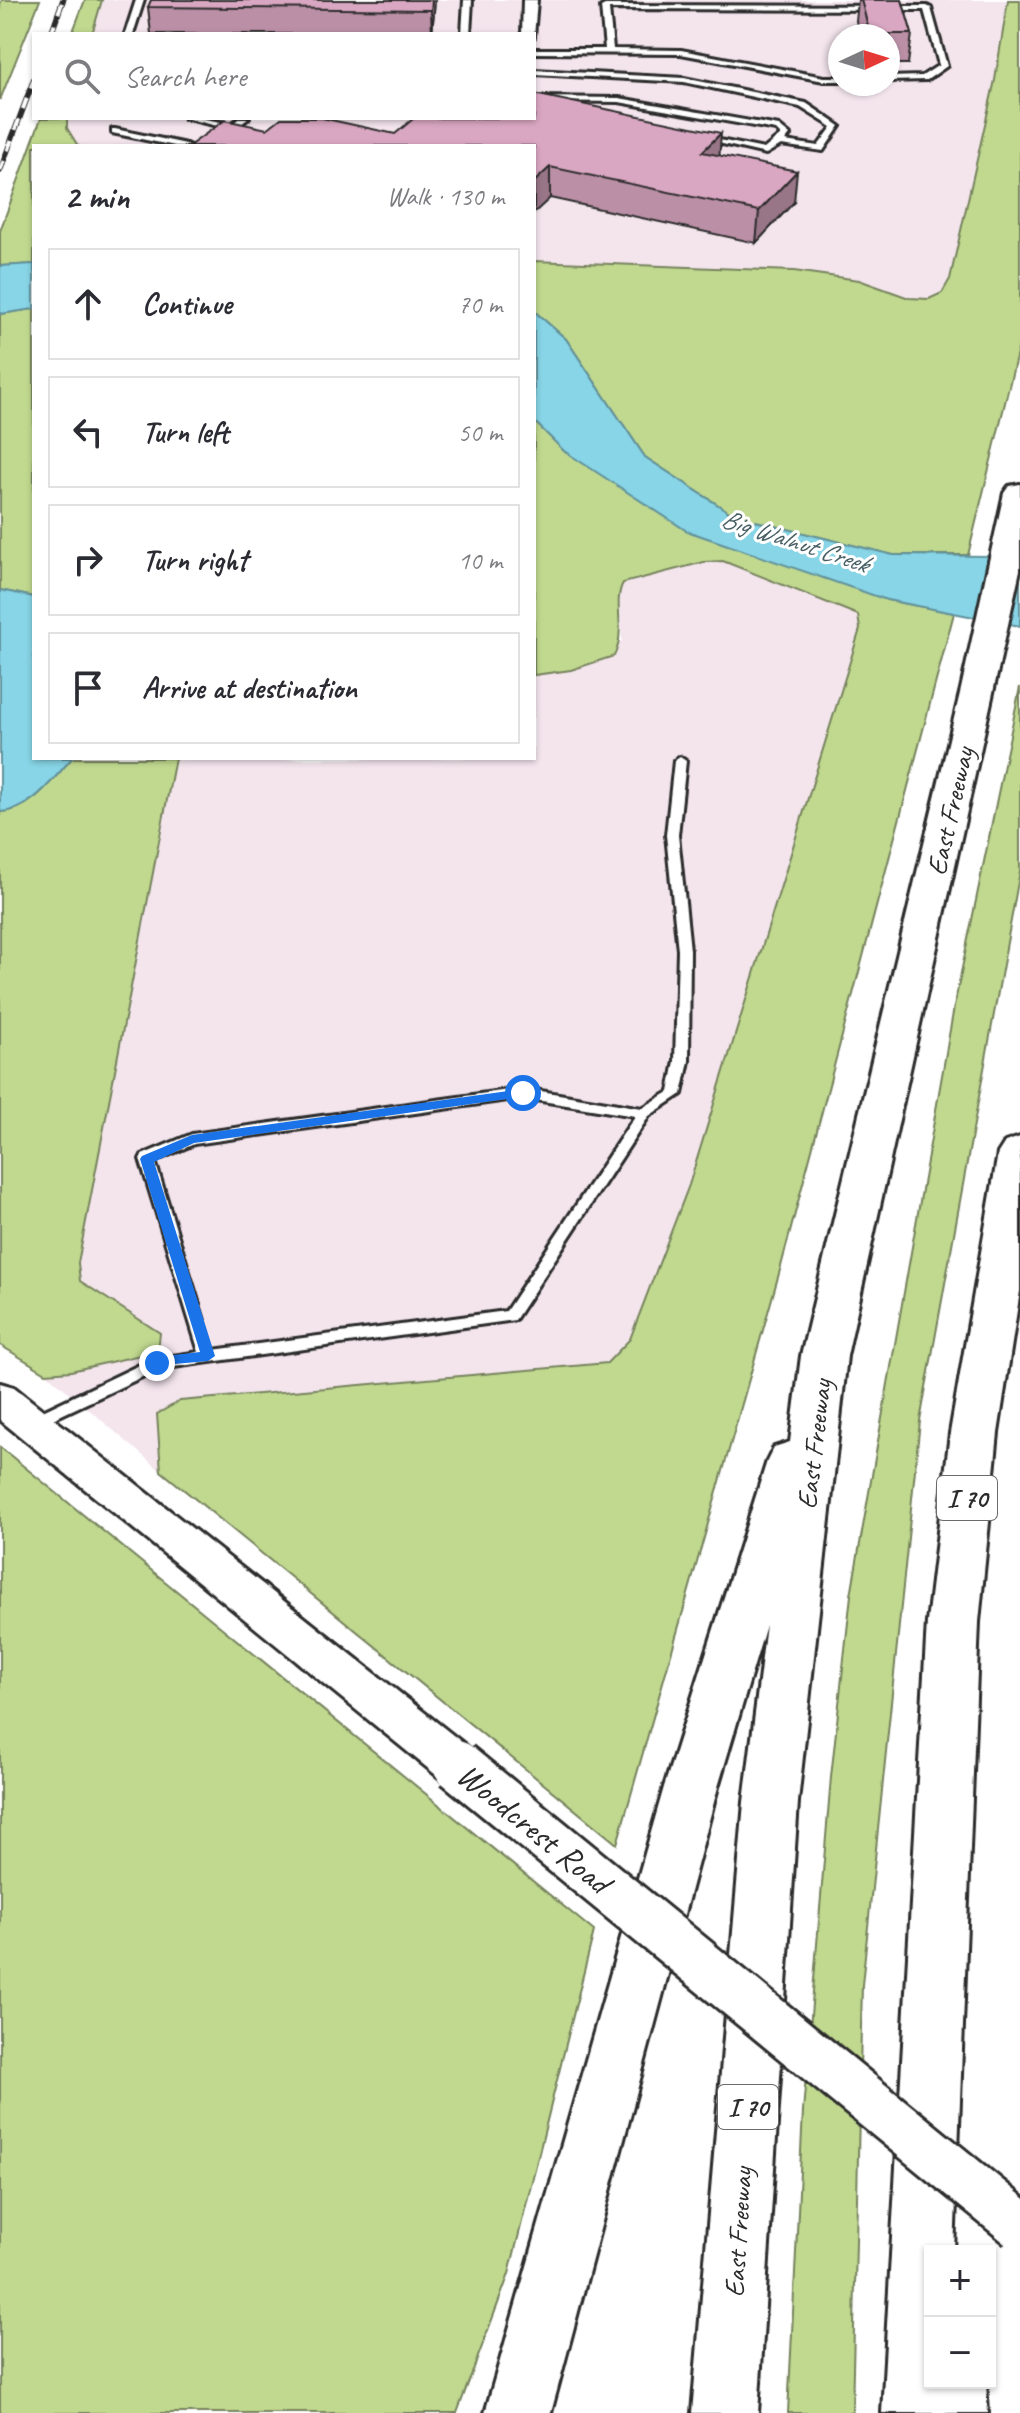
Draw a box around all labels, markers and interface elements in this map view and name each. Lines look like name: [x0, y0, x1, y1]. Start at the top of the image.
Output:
north arrow: [828, 24, 900, 96]
search box: [32, 32, 536, 120]
icon: search: [60, 54, 104, 98]
text: Search here: [124, 57, 246, 95]
text: 2 min: [64, 175, 129, 218]
text: Walk · 130 m: [387, 180, 504, 213]
icon: ahead: [66, 282, 110, 326]
text: Continue: [142, 285, 232, 323]
text: 70 m: [458, 288, 502, 321]
icon: left: [66, 410, 110, 454]
text: Turn left: [142, 413, 229, 451]
text: 50 m: [458, 416, 502, 449]
water label: Big Walnut Creek: [718, 502, 878, 582]
icon: right: [66, 538, 110, 582]
text: Turn right: [142, 541, 247, 579]
text: 10 m: [458, 544, 502, 577]
icon: arrive: [66, 666, 110, 710]
text: Arrive at destination: [142, 669, 357, 707]
street label: East Freeway: [918, 741, 982, 878]
route start: [505, 1075, 541, 1111]
route end: [139, 1345, 175, 1381]
street label: East Freeway: [789, 1375, 840, 1511]
road number: I 70: [937, 1476, 997, 1520]
street label: Woodcrest Road: [449, 1753, 623, 1906]
road number: I 70: [718, 2085, 778, 2129]
street label: East Freeway: [716, 2164, 760, 2298]
map controls: [924, 2245, 996, 2389]
button: +: [924, 2245, 996, 2317]
button: −: [924, 2317, 996, 2389]

